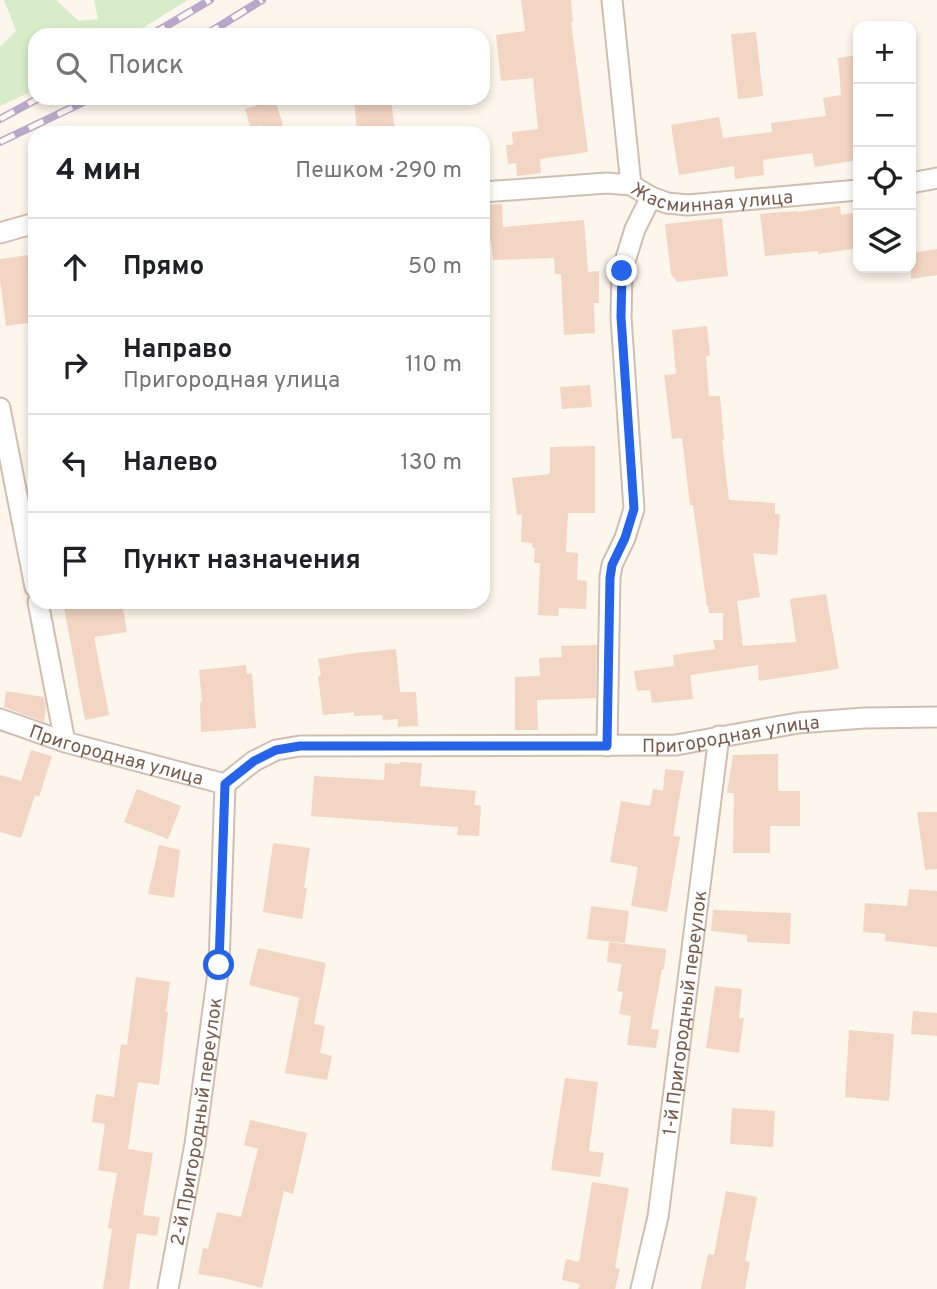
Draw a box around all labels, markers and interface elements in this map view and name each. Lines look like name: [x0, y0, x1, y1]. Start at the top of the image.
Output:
map controls: [853, 21, 916, 273]
button: +: [853, 21, 916, 84]
search box: [28, 28, 490, 105]
icon: search: [52, 48, 90, 86]
text: Поиск: [108, 50, 184, 83]
button: −: [853, 84, 916, 147]
button: locate: [853, 147, 916, 210]
text: 4 мин: [56, 153, 141, 190]
text: Пешком · 290 m: [295, 157, 462, 186]
street label: Жасминная улица: [626, 178, 794, 219]
button: layers: [853, 210, 916, 273]
icon: ahead: [56, 248, 94, 286]
text: Прямо: [123, 251, 204, 284]
text: 50 m: [408, 253, 462, 282]
route end: [606, 255, 637, 286]
text: Направо: [123, 334, 232, 367]
icon: right: [56, 346, 94, 384]
text: 110 m: [405, 351, 462, 380]
text: Пригородная улица: [123, 367, 340, 396]
icon: left: [56, 444, 94, 482]
text: Налево: [123, 447, 218, 480]
text: 130 m: [400, 449, 462, 478]
icon: arrive: [56, 542, 94, 580]
text: Пункт назначения: [123, 545, 361, 578]
street label: Пригородная улица: [642, 711, 820, 759]
street label: Пригородная улица: [26, 720, 206, 792]
street label: 1-й Пригородный переулок: [658, 889, 713, 1137]
route start: [203, 949, 234, 980]
street label: 2-й Пригородный переулок: [166, 996, 229, 1248]

